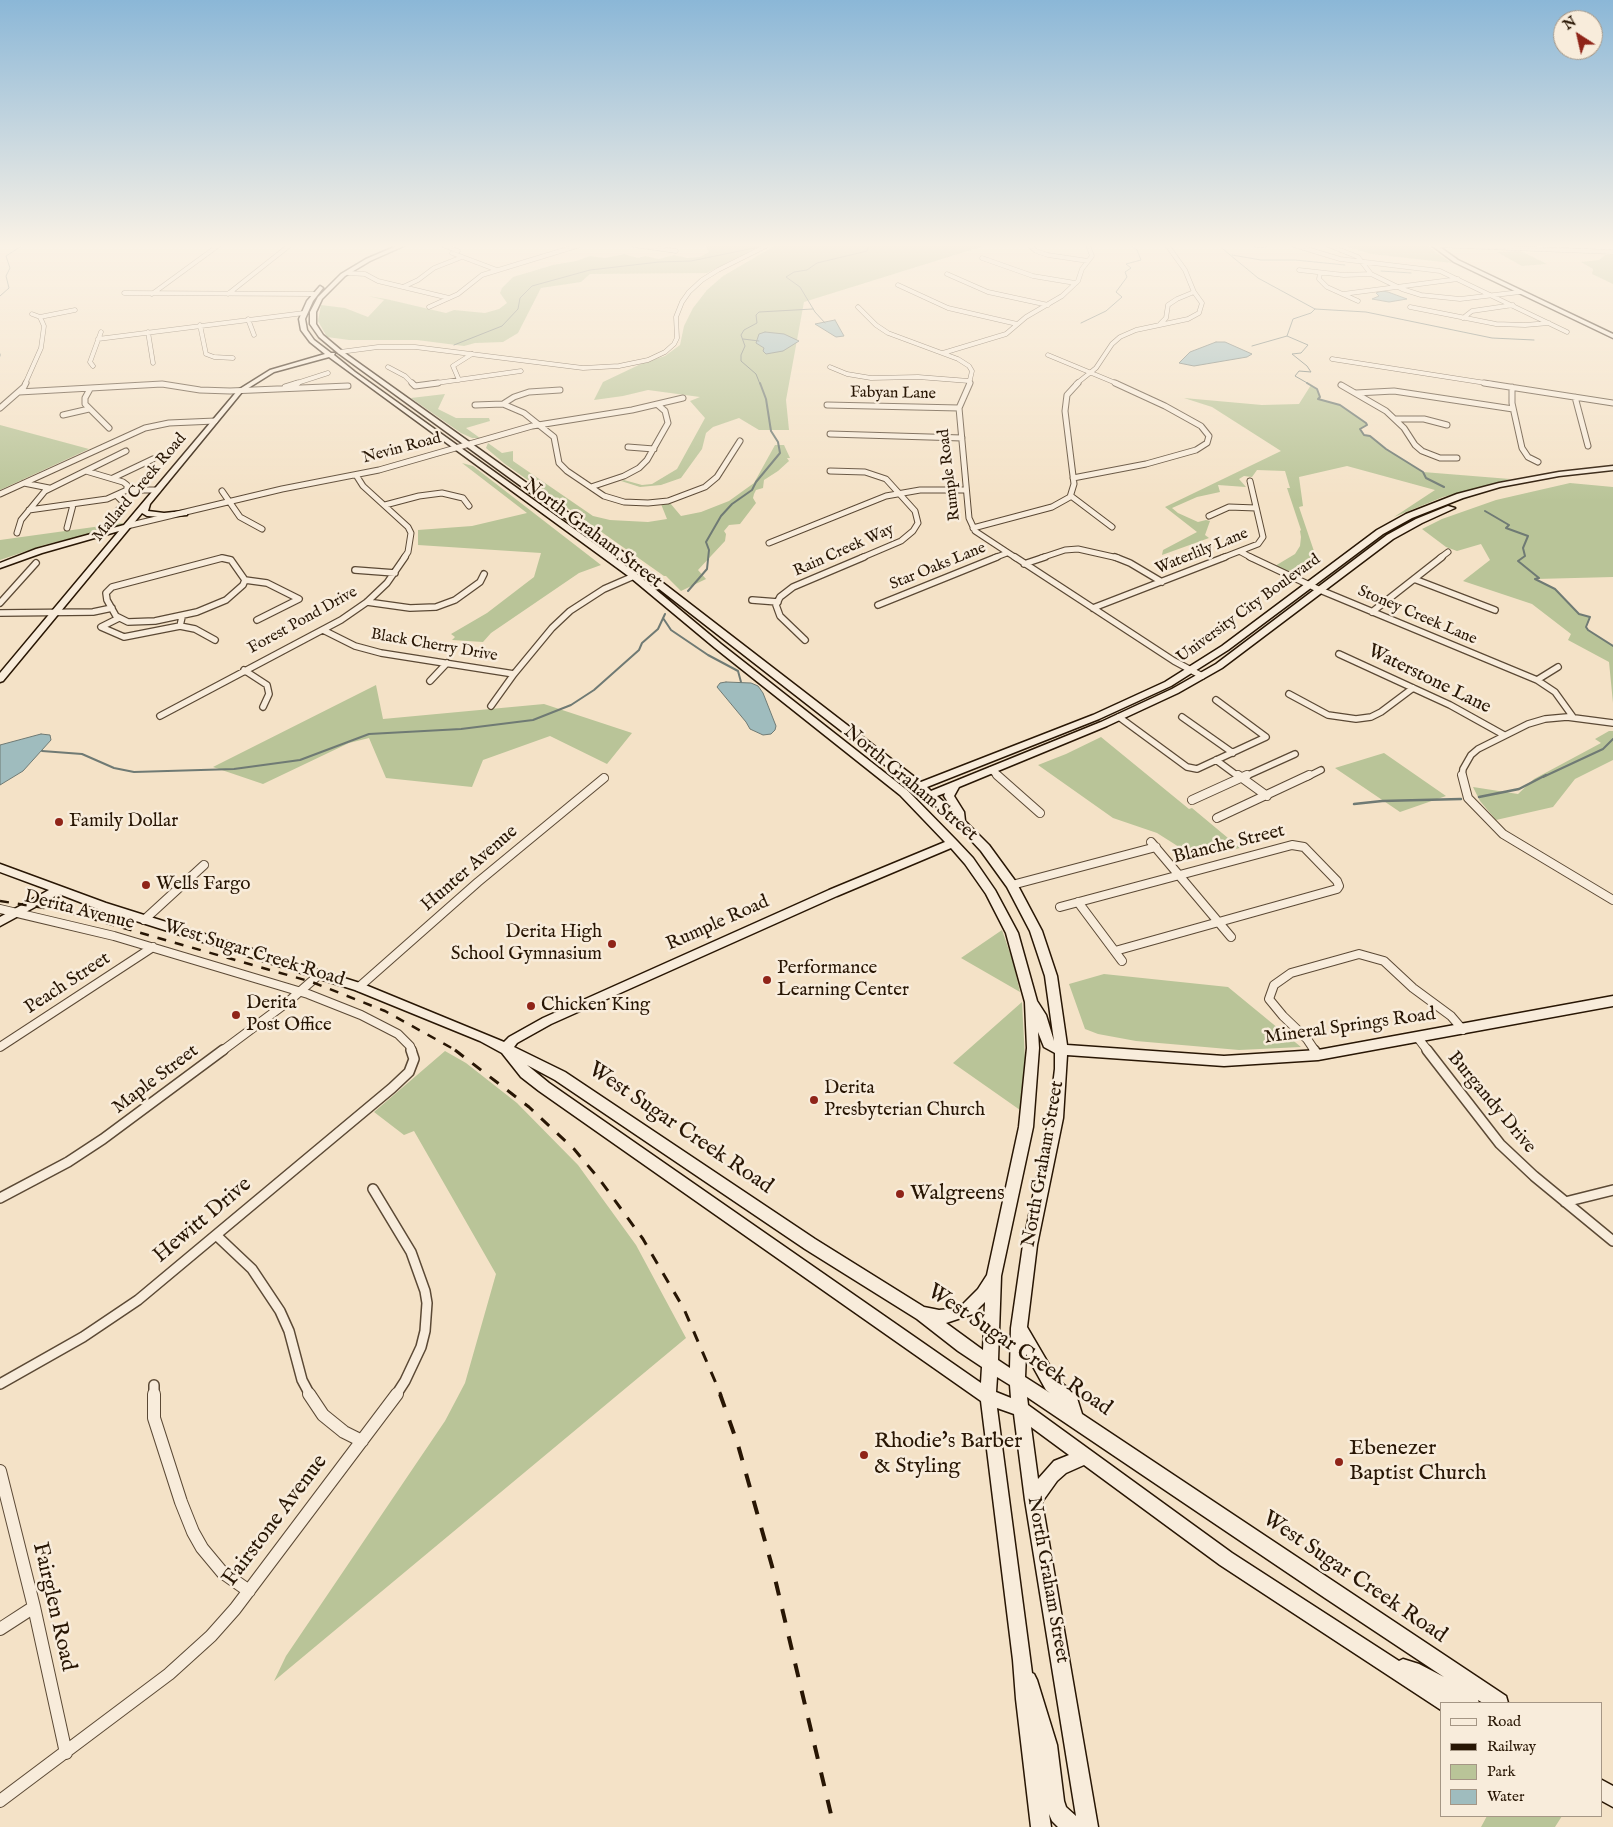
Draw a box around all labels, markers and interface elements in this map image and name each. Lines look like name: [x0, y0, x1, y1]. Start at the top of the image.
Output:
north arrow: [1553, 10, 1603, 60]
text: N: [1560, 13, 1580, 34]
street label: Fabyan Lane: [850, 384, 936, 404]
street label: Rumple Road: [935, 428, 965, 522]
street label: Nevin Road: [361, 429, 443, 469]
street label: Mallard Creek Road: [89, 430, 191, 546]
street label: North Graham Street: [518, 474, 666, 594]
street label: Rain Creek Way: [791, 520, 897, 582]
street label: Waterlily Lane: [1153, 525, 1251, 579]
street label: Star Oaks Lane: [887, 539, 989, 595]
street label: University City Boulevard: [1173, 550, 1325, 668]
street label: Stoney Creek Lane: [1355, 582, 1479, 650]
street label: Forest Pond Drive: [245, 583, 361, 659]
street label: Black Cherry Drive: [369, 625, 499, 667]
street label: Waterstone Lane: [1364, 640, 1494, 720]
street label: North Graham Street: [838, 721, 982, 847]
place label: Family Dollar: [69, 811, 178, 833]
marker: Family Dollar: [53, 816, 65, 828]
street label: Blanche Street: [1171, 820, 1287, 870]
street label: Hunter Avenue: [417, 821, 523, 917]
place label: Wells Fargo: [156, 874, 251, 896]
marker: Wells Fargo: [140, 879, 152, 891]
street label: Derita Avenue: [21, 886, 137, 936]
street label: Rumple Road: [663, 891, 773, 957]
street label: West Sugar Creek Road: [161, 916, 347, 992]
place label: Derita High School Gymnasium: [451, 922, 602, 966]
marker: Derita High School Gymnasium: [606, 938, 618, 950]
street label: Peach Street: [21, 948, 115, 1020]
place label: Performance Learning Center: [777, 958, 909, 1002]
marker: Performance Learning Center: [761, 974, 773, 986]
place label: Derita Post Office: [246, 993, 332, 1037]
place label: Chicken King: [541, 995, 650, 1017]
marker: Chicken King: [525, 1000, 537, 1012]
street label: Mineral Springs Road: [1263, 1004, 1437, 1050]
marker: Derita Post Office: [230, 1009, 242, 1021]
street label: Maple Street: [109, 1040, 203, 1120]
street label: Burgandy Drive: [1442, 1047, 1540, 1159]
street label: West Sugar Creek Road: [583, 1057, 777, 1201]
place label: Derita Presbyterian Church: [824, 1078, 985, 1122]
street label: North Graham Street: [1018, 1079, 1070, 1249]
marker: Derita Presbyterian Church: [808, 1094, 820, 1106]
street label: Hewitt Drive: [149, 1172, 257, 1270]
place label: Walgreens: [910, 1181, 1005, 1207]
marker: Walgreens: [894, 1188, 906, 1200]
street label: West Sugar Creek Road: [922, 1279, 1116, 1423]
place label: Rhodie's Barber & Styling: [874, 1429, 1022, 1480]
place label: Ebenezer Baptist Church: [1349, 1436, 1486, 1488]
marker: Rhodie's Barber & Styling: [858, 1449, 870, 1461]
street label: Fairstone Avenue: [218, 1450, 334, 1592]
marker: Ebenezer Baptist Church: [1333, 1456, 1345, 1468]
street label: North Graham Street: [1021, 1495, 1073, 1665]
street label: West Sugar Creek Road: [1257, 1506, 1451, 1650]
street label: Fairglen Road: [25, 1540, 81, 1674]
legend: [1440, 1702, 1603, 1817]
text: Road: [1487, 1712, 1521, 1731]
text: Railway: [1487, 1737, 1536, 1756]
text: Park: [1487, 1762, 1516, 1781]
text: Water: [1487, 1787, 1524, 1806]

